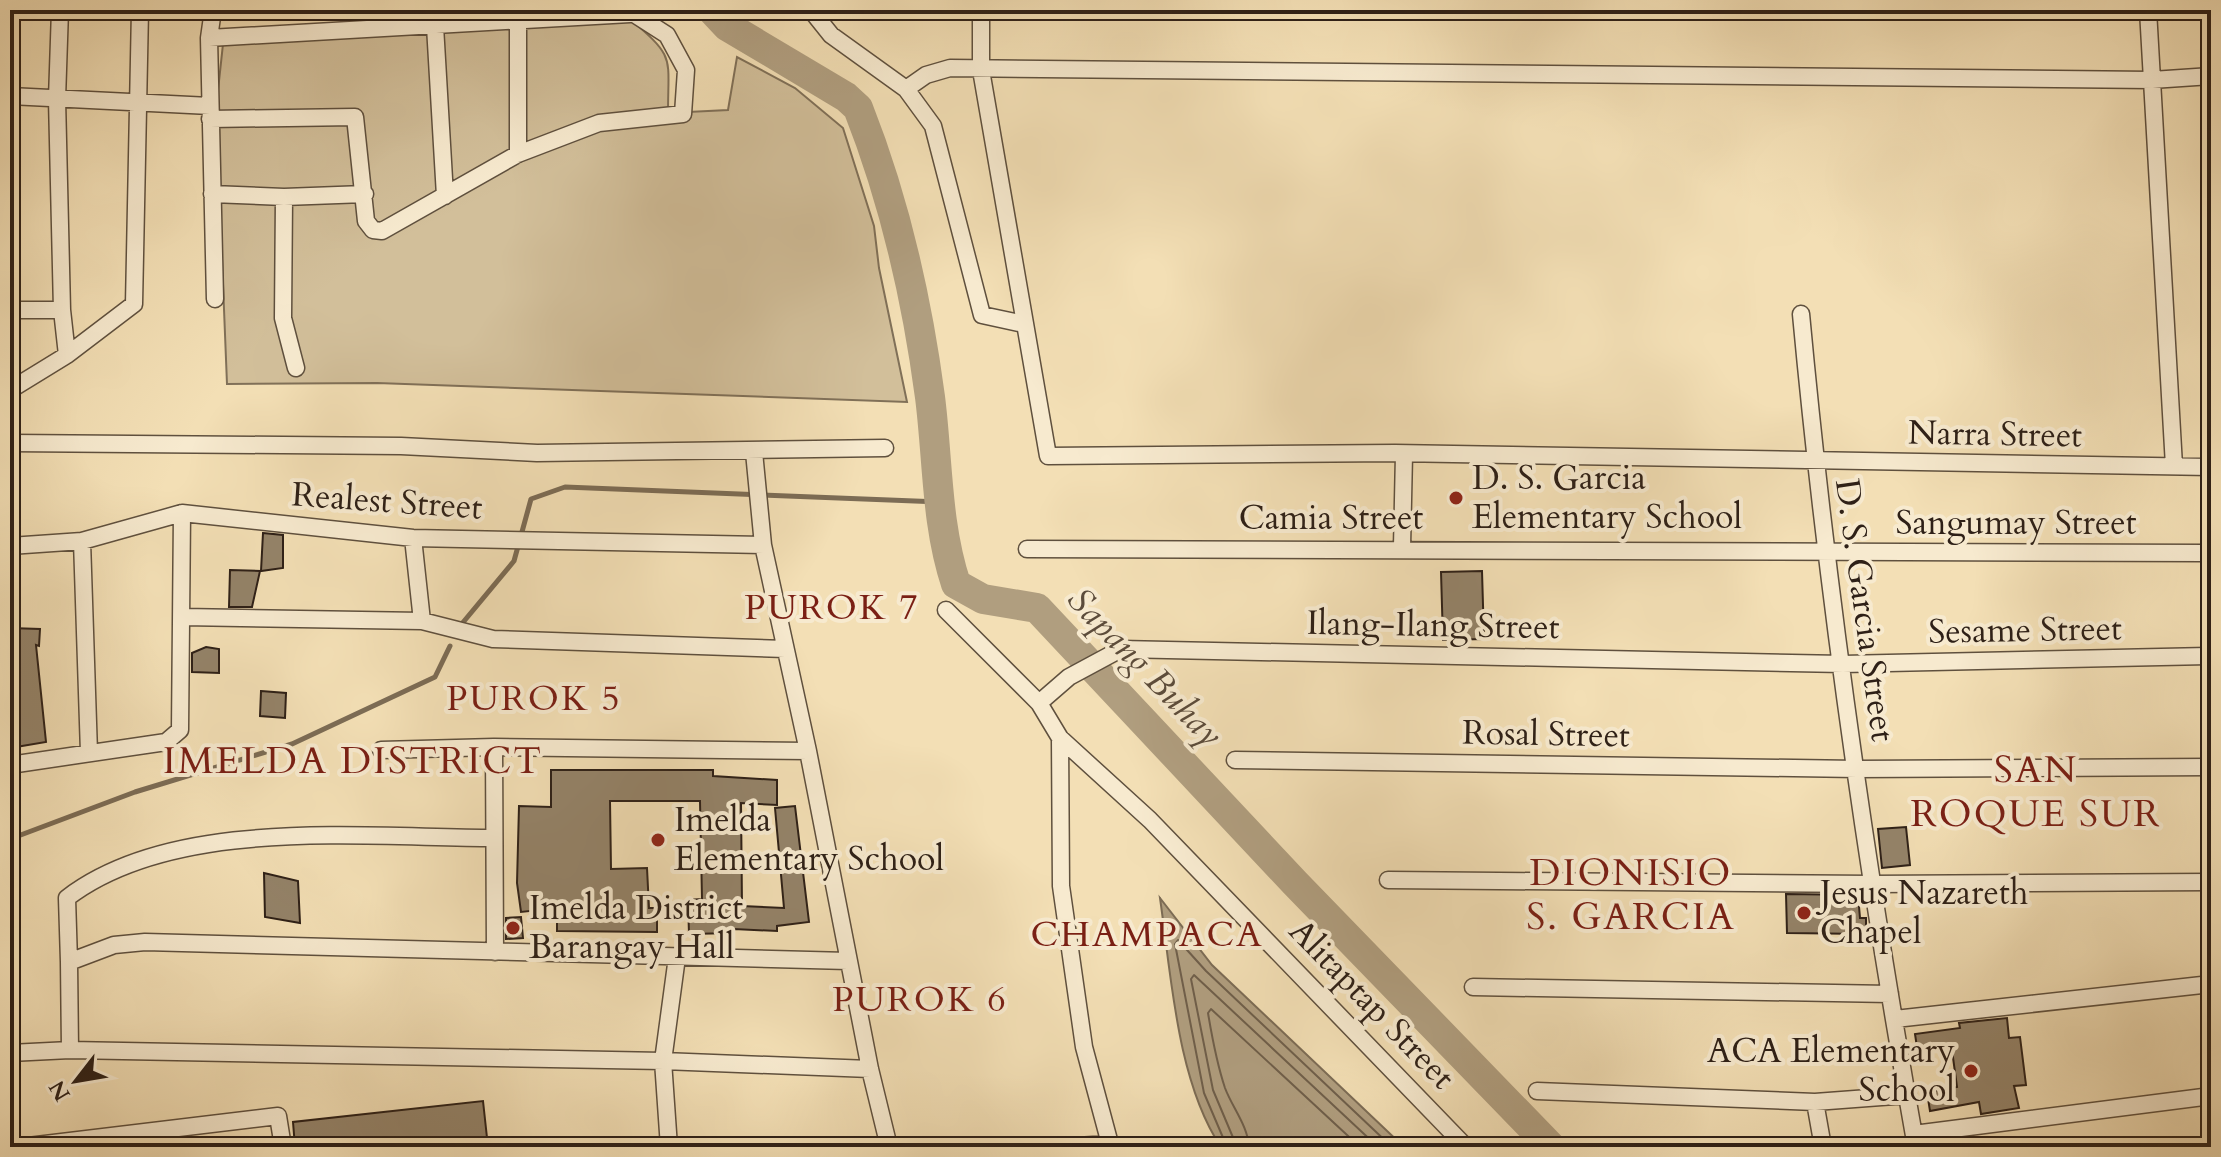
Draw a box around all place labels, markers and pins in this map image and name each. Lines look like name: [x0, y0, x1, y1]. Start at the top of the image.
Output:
place label: D. S. Garcia Elementary School: [1472, 455, 1742, 540]
marker: D. S. Garcia Elementary School: [1447, 489, 1465, 507]
place label: Imelda Elementary School: [674, 797, 944, 882]
marker: Imelda Elementary School: [649, 831, 667, 849]
place label: Jesus Nazareth Chapel: [1815, 870, 2029, 955]
place label: Imelda District Barangay Hall: [529, 885, 743, 970]
marker: Jesus Nazareth Chapel: [1795, 904, 1813, 922]
marker: Imelda District Barangay Hall: [504, 919, 522, 937]
place label: ACA Elementary School: [1707, 1028, 1955, 1113]
marker: ACA Elementary School: [1962, 1062, 1980, 1080]

